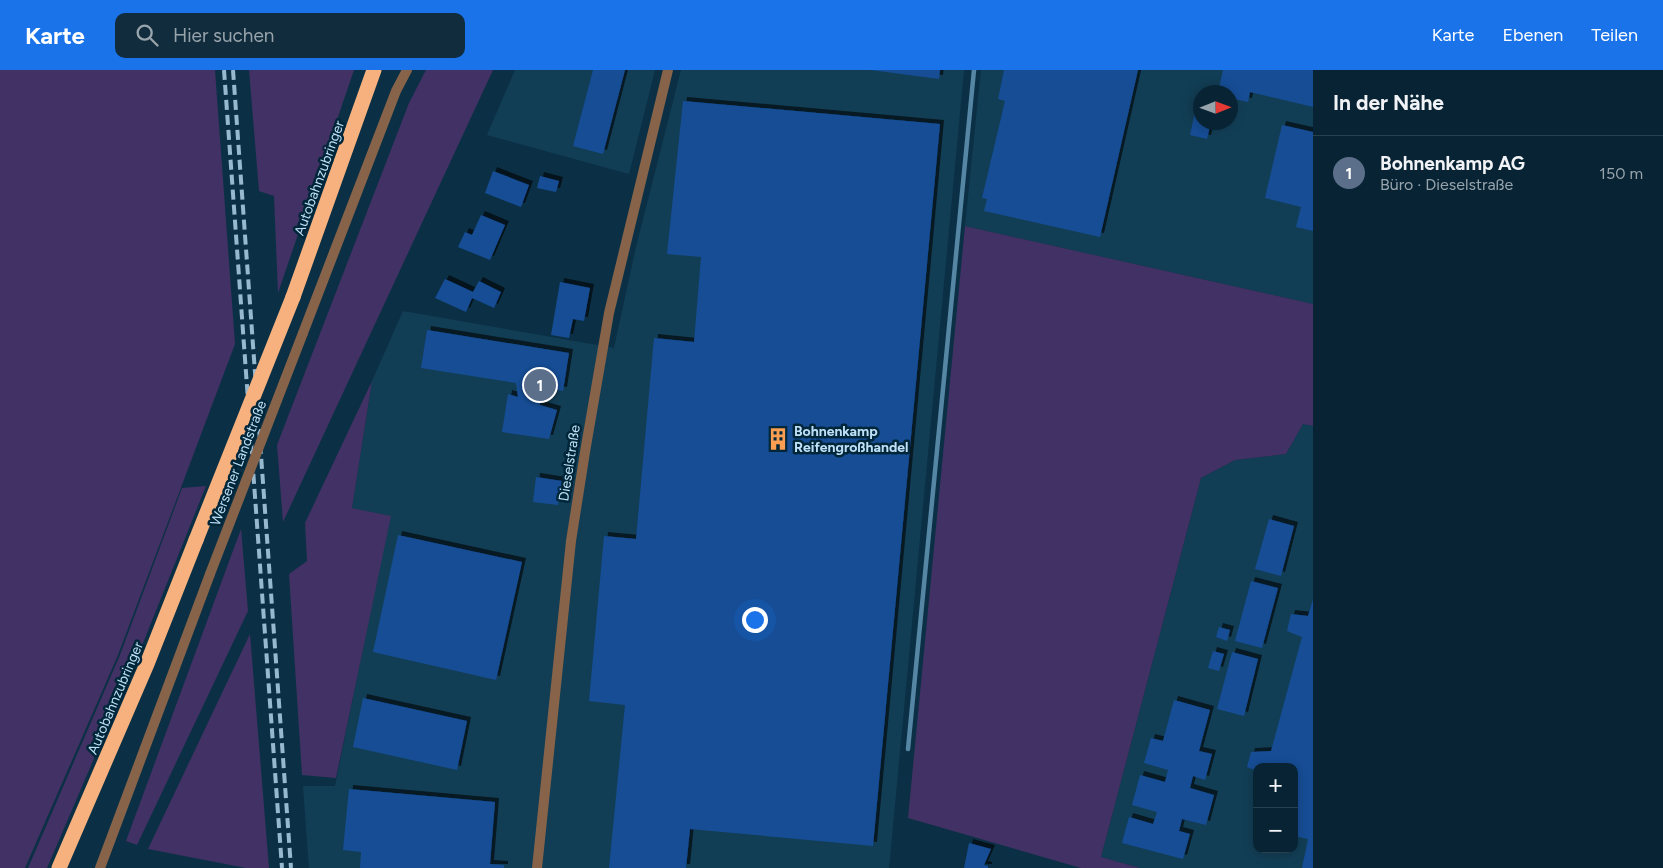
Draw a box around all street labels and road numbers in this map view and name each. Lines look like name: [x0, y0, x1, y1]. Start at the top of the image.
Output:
street label: Autobahnzubringer: [291, 118, 348, 238]
street label: Wersener Landstraße: [207, 398, 270, 528]
street label: Dieselstraße: [555, 423, 584, 502]
street label: Autobahnzubringer: [84, 639, 147, 757]

